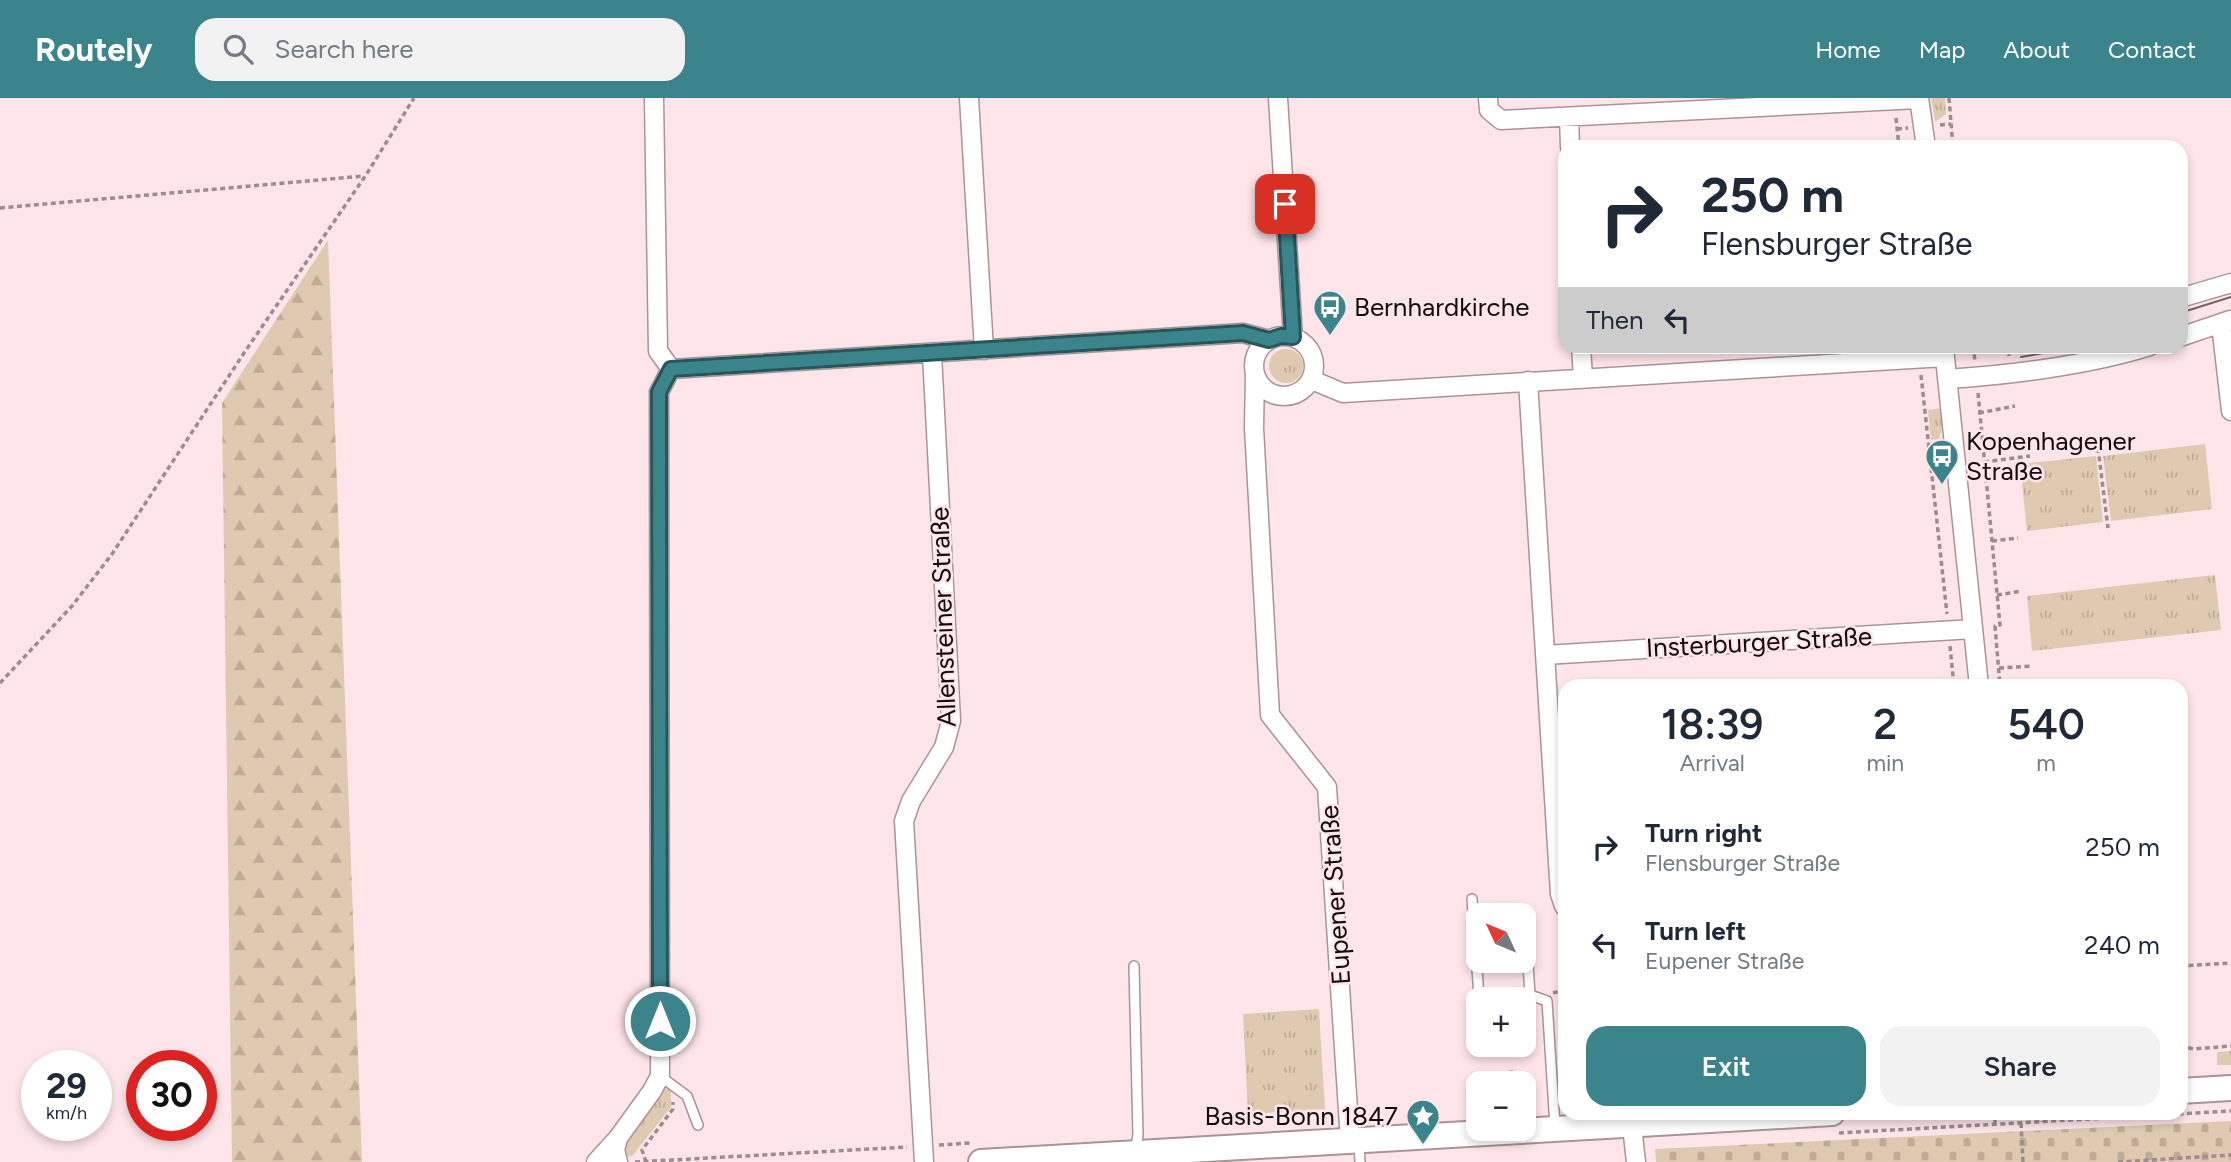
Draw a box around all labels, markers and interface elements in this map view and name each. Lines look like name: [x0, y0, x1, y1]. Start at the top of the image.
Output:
search box: [195, 18, 685, 81]
text: Routely: [35, 30, 153, 69]
icon: search: [219, 30, 257, 68]
text: Search here: [275, 33, 414, 65]
text: Home: [1815, 35, 1881, 64]
text: Map: [1919, 35, 1965, 64]
text: About: [2003, 35, 2070, 64]
text: Contact: [2108, 35, 2196, 64]
text: 250 m: [1701, 165, 1844, 224]
icon: right: [1586, 168, 1677, 259]
pin: [1255, 174, 1315, 234]
icon: arrive: [1266, 185, 1304, 223]
text: Flensburger Straße: [1701, 225, 1972, 263]
bus stop icon: Bernhardkirche: [1311, 288, 1349, 337]
place label: Bernhardkirche: [1354, 291, 1529, 323]
icon: left: [1658, 301, 1696, 339]
text: Then: [1586, 304, 1644, 336]
place label: Kopenhagener Straße: [1966, 425, 2136, 487]
bus stop icon: Kopenhagener Straße: [1923, 437, 1961, 486]
street label: Allensteiner Straße: [923, 506, 963, 728]
street label: Insterburger Straße: [1645, 620, 1873, 664]
text: 18:39: [1661, 699, 1763, 750]
text: 2: [1873, 699, 1897, 750]
text: 540: [2007, 699, 2085, 750]
text: Arrival: [1680, 749, 1745, 777]
text: min: [1866, 749, 1904, 777]
text: m: [2036, 749, 2056, 777]
street label: Eupener Straße: [1313, 804, 1357, 986]
text: Turn right: [1645, 817, 1762, 849]
icon: right: [1586, 828, 1624, 866]
text: 250 m: [2085, 831, 2160, 863]
text: Flensburger Straße: [1645, 849, 1840, 877]
north arrow: [1466, 903, 1536, 973]
map controls: [1466, 903, 1536, 1141]
text: Turn left: [1645, 915, 1746, 947]
icon: left: [1586, 926, 1624, 964]
text: 240 m: [2084, 929, 2160, 961]
text: Eupener Straße: [1645, 947, 1804, 975]
position arrow: [623, 984, 697, 1058]
button: +: [1466, 987, 1536, 1057]
button: Exit: [1586, 1026, 1866, 1106]
button: Share: [1880, 1026, 2160, 1106]
speed limit sign: 30: [126, 1050, 217, 1141]
text: 29: [46, 1065, 87, 1107]
button: −: [1466, 1071, 1536, 1141]
place icon: Basis-Bonn 1847: [1404, 1097, 1442, 1146]
place label: Basis-Bonn 1847: [1205, 1100, 1398, 1132]
text: km/h: [46, 1102, 87, 1124]

